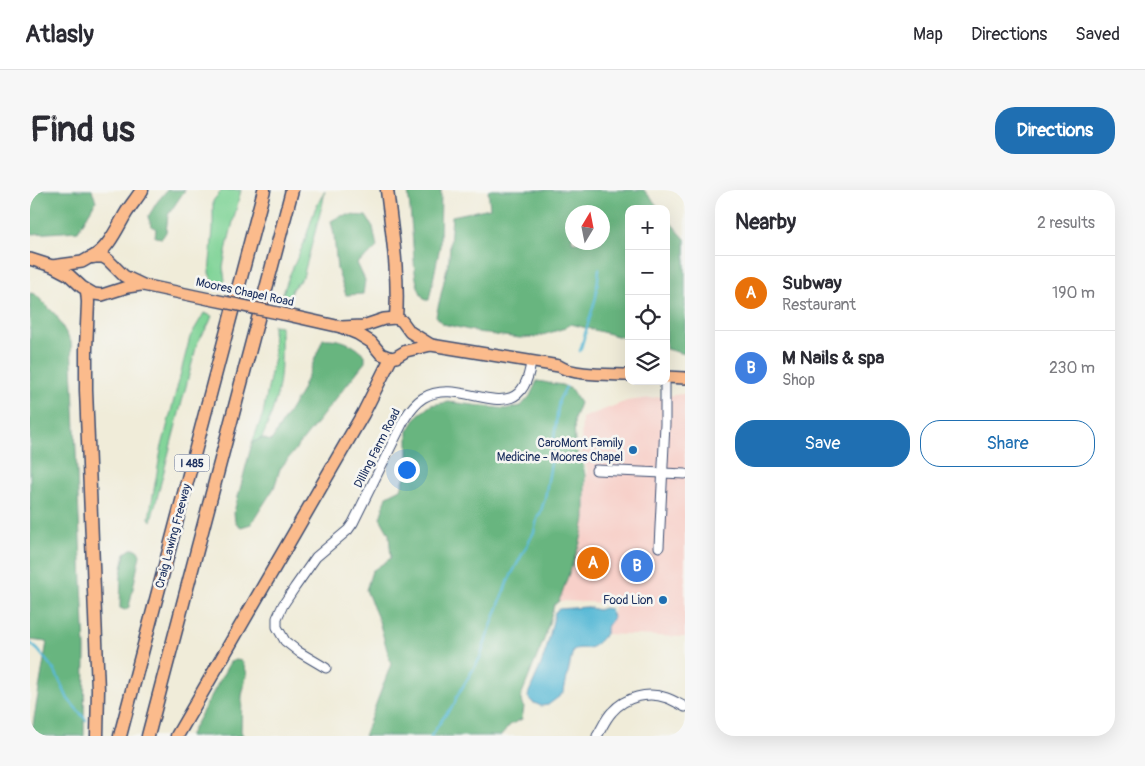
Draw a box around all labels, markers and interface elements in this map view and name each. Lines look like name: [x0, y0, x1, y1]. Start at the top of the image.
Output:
text: Atlasly: [25, 20, 94, 49]
text: Map: [913, 23, 943, 46]
text: Directions: [971, 23, 1047, 46]
text: Saved: [1075, 23, 1120, 46]
button: Directions: [995, 107, 1115, 154]
text: Find us: [30, 108, 135, 152]
north arrow: [565, 205, 610, 250]
map controls: [625, 205, 670, 385]
button: +: [625, 205, 670, 250]
text: Nearby: [735, 209, 796, 236]
text: 2 results: [1037, 213, 1095, 233]
button: −: [625, 250, 670, 295]
text: Subway: [782, 271, 842, 295]
street label: Moores Chapel Road: [194, 275, 295, 310]
text: A: [746, 283, 756, 303]
text: 190 m: [1052, 283, 1095, 303]
button: locate: [625, 295, 670, 340]
text: Restaurant: [782, 295, 856, 315]
button: layers: [625, 340, 670, 385]
text: M Nails & spa: [782, 346, 884, 370]
text: B: [746, 358, 756, 378]
text: 230 m: [1049, 358, 1095, 378]
text: Shop: [782, 370, 815, 390]
street label: Dilling Farm Road: [351, 406, 404, 491]
button: Save: [735, 420, 910, 467]
button: Share: [920, 420, 1095, 467]
place label: CaroMont Family Medicine - Moores Chapel: [497, 436, 623, 465]
marker: CaroMont Family Medicine - Moores Chapel: [627, 444, 639, 456]
road number: I 485: [174, 454, 210, 472]
your location: [394, 457, 420, 483]
street label: Craig Lawing Freeway: [152, 482, 195, 590]
pin: A: [577, 544, 609, 582]
pin: B: [621, 547, 653, 585]
place label: Food Lion: [603, 593, 653, 608]
marker: Food Lion: [657, 594, 669, 606]

